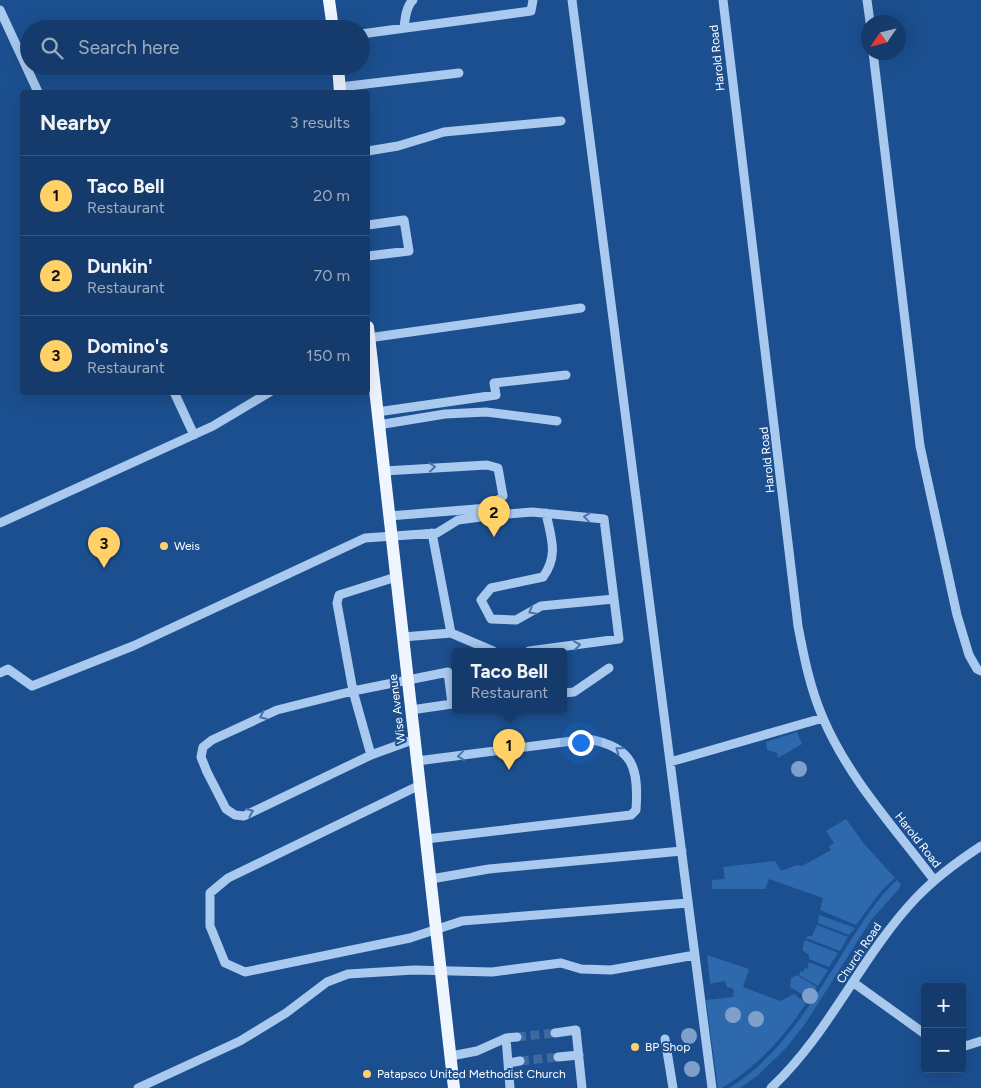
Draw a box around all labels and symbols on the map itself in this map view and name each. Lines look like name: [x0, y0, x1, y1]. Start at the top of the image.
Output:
north arrow: [861, 15, 906, 60]
street label: Harold Road: [707, 24, 727, 92]
street label: Harold Road: [757, 426, 777, 494]
one-way arrow: [429, 462, 437, 473]
pin: 2: [478, 496, 510, 537]
one-way arrow: [583, 512, 591, 523]
pin: 3: [88, 527, 120, 568]
place label: Weis: [174, 539, 200, 553]
marker: Weis: [158, 540, 170, 552]
one-way arrow: [528, 605, 537, 615]
one-way arrow: [574, 640, 582, 651]
street label: Wise Avenue: [386, 673, 408, 745]
one-way arrow: [259, 710, 268, 720]
pin: 1: [493, 729, 525, 770]
your location: [568, 730, 594, 756]
one-way arrow: [615, 747, 625, 756]
one-way arrow: [456, 750, 464, 761]
one-way arrow: [245, 808, 254, 819]
street label: Harold Road: [892, 810, 944, 870]
street label: Church Road: [834, 920, 884, 986]
place label: BP Shop: [645, 1040, 690, 1054]
marker: BP Shop: [629, 1041, 641, 1053]
place label: Patapsco United Methodist Church: [377, 1067, 566, 1081]
marker: Patapsco United Methodist Church: [361, 1068, 373, 1080]

